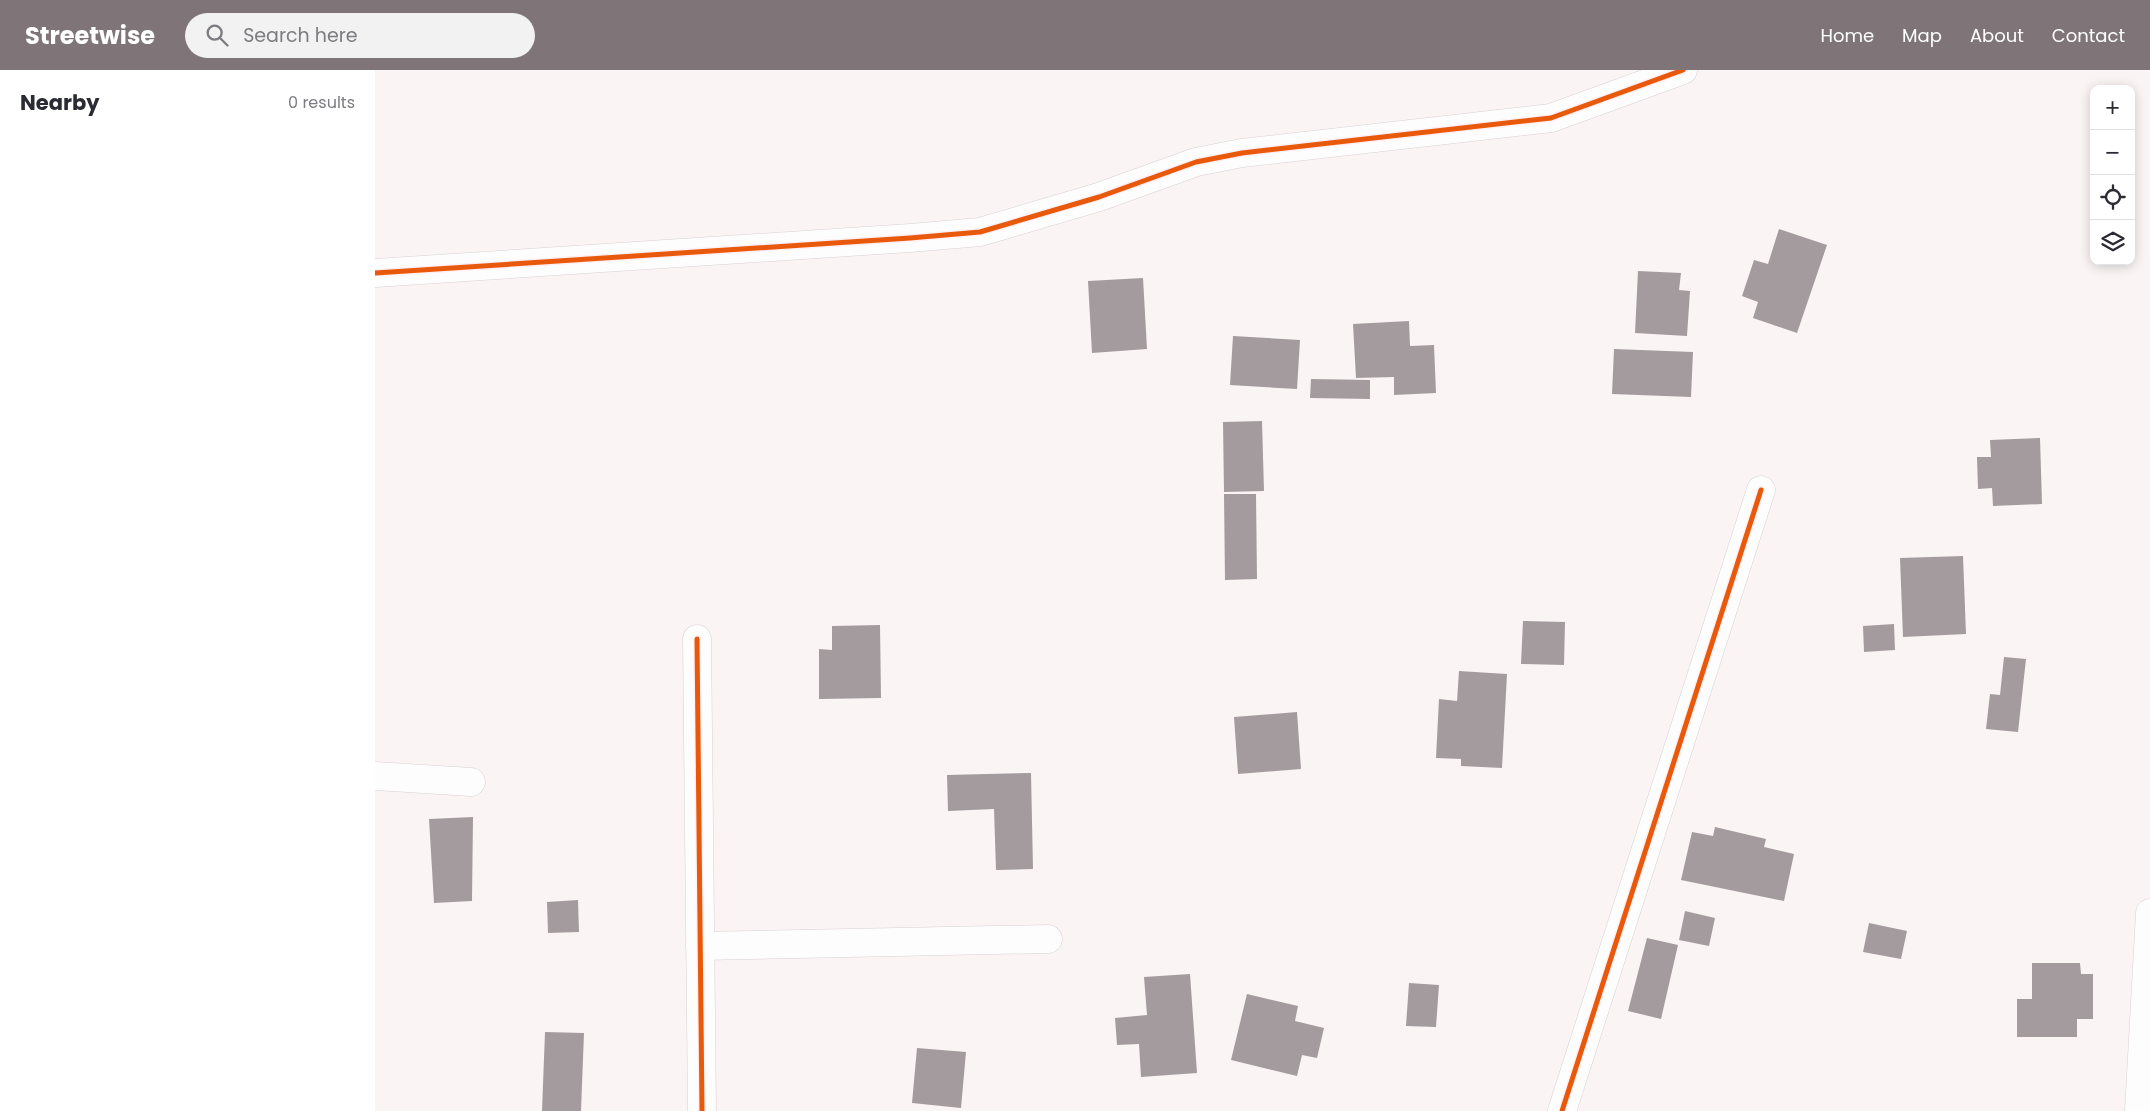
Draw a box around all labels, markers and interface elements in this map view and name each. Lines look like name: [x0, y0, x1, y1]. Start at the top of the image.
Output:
search box: [185, 13, 535, 58]
text: Streetwise: [25, 19, 155, 52]
icon: search: [203, 21, 231, 49]
text: Search here: [243, 22, 358, 49]
text: Home: [1820, 23, 1874, 48]
text: Map: [1902, 23, 1942, 48]
text: About: [1970, 23, 2024, 48]
text: Contact: [2052, 23, 2125, 48]
map controls: [2090, 85, 2135, 265]
button: +: [2090, 85, 2135, 130]
text: Nearby: [20, 88, 100, 117]
text: 0 results: [288, 91, 355, 114]
button: −: [2090, 130, 2135, 175]
button: locate: [2090, 175, 2135, 220]
button: layers: [2090, 220, 2135, 265]

